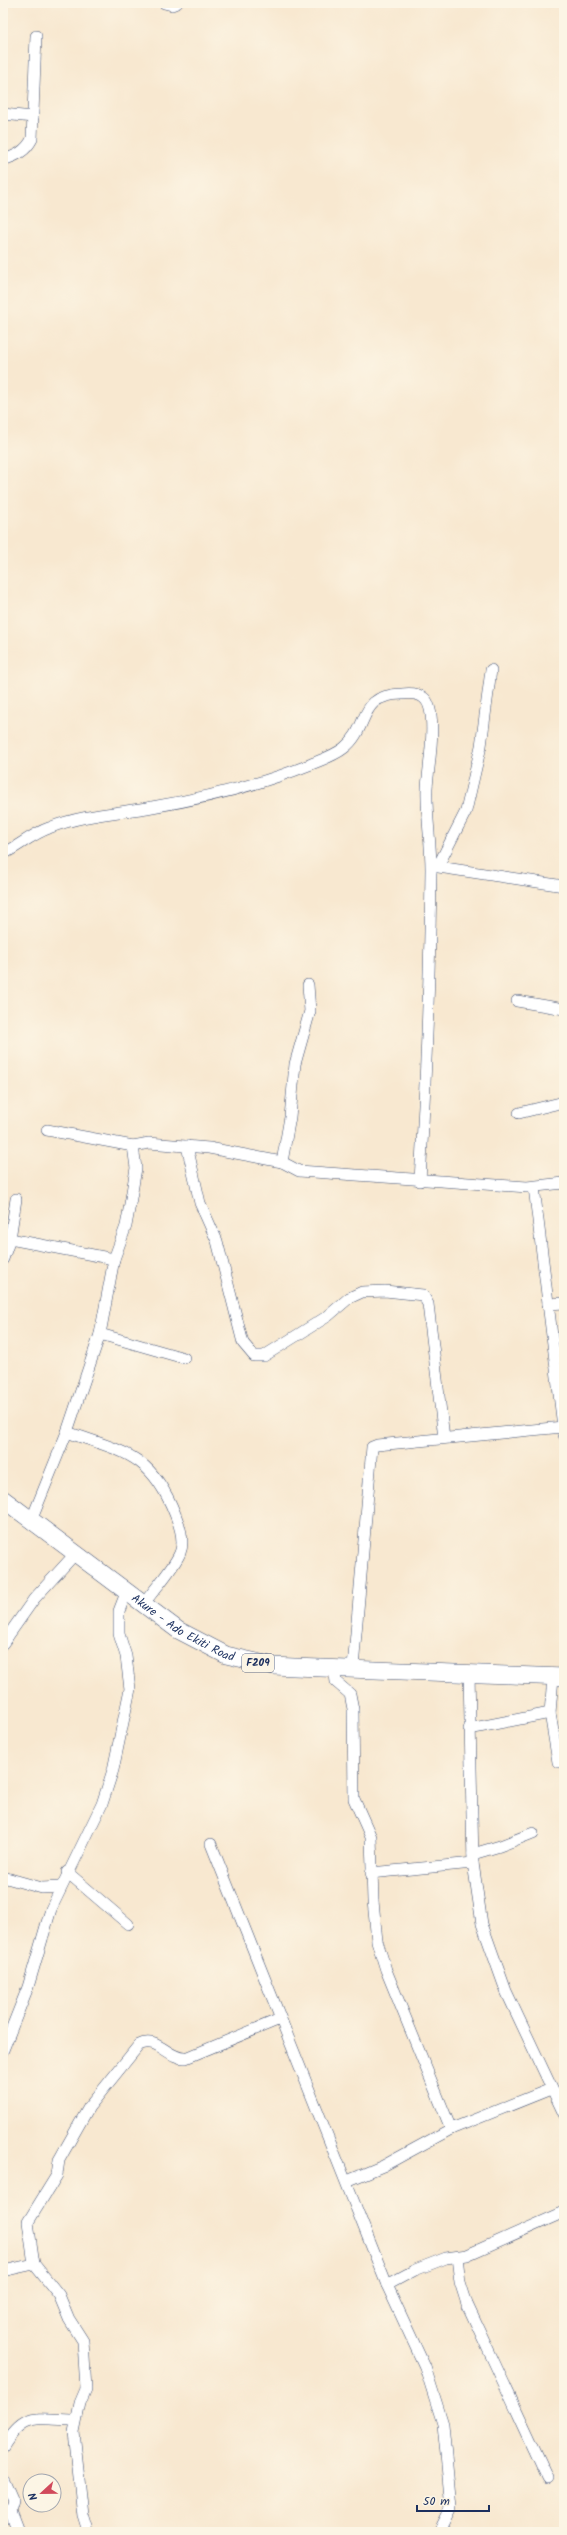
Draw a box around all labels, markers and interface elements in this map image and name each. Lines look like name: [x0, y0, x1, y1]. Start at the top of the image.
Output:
street label: Akure - Ado Ekiti Road: [127, 1589, 238, 1666]
road number: F209: [242, 1654, 274, 1672]
north arrow: [22, 2473, 62, 2513]
scale bar: [417, 2487, 489, 2513]
text: N: [24, 2490, 43, 2503]
text: 50 m: [423, 2492, 450, 2511]

